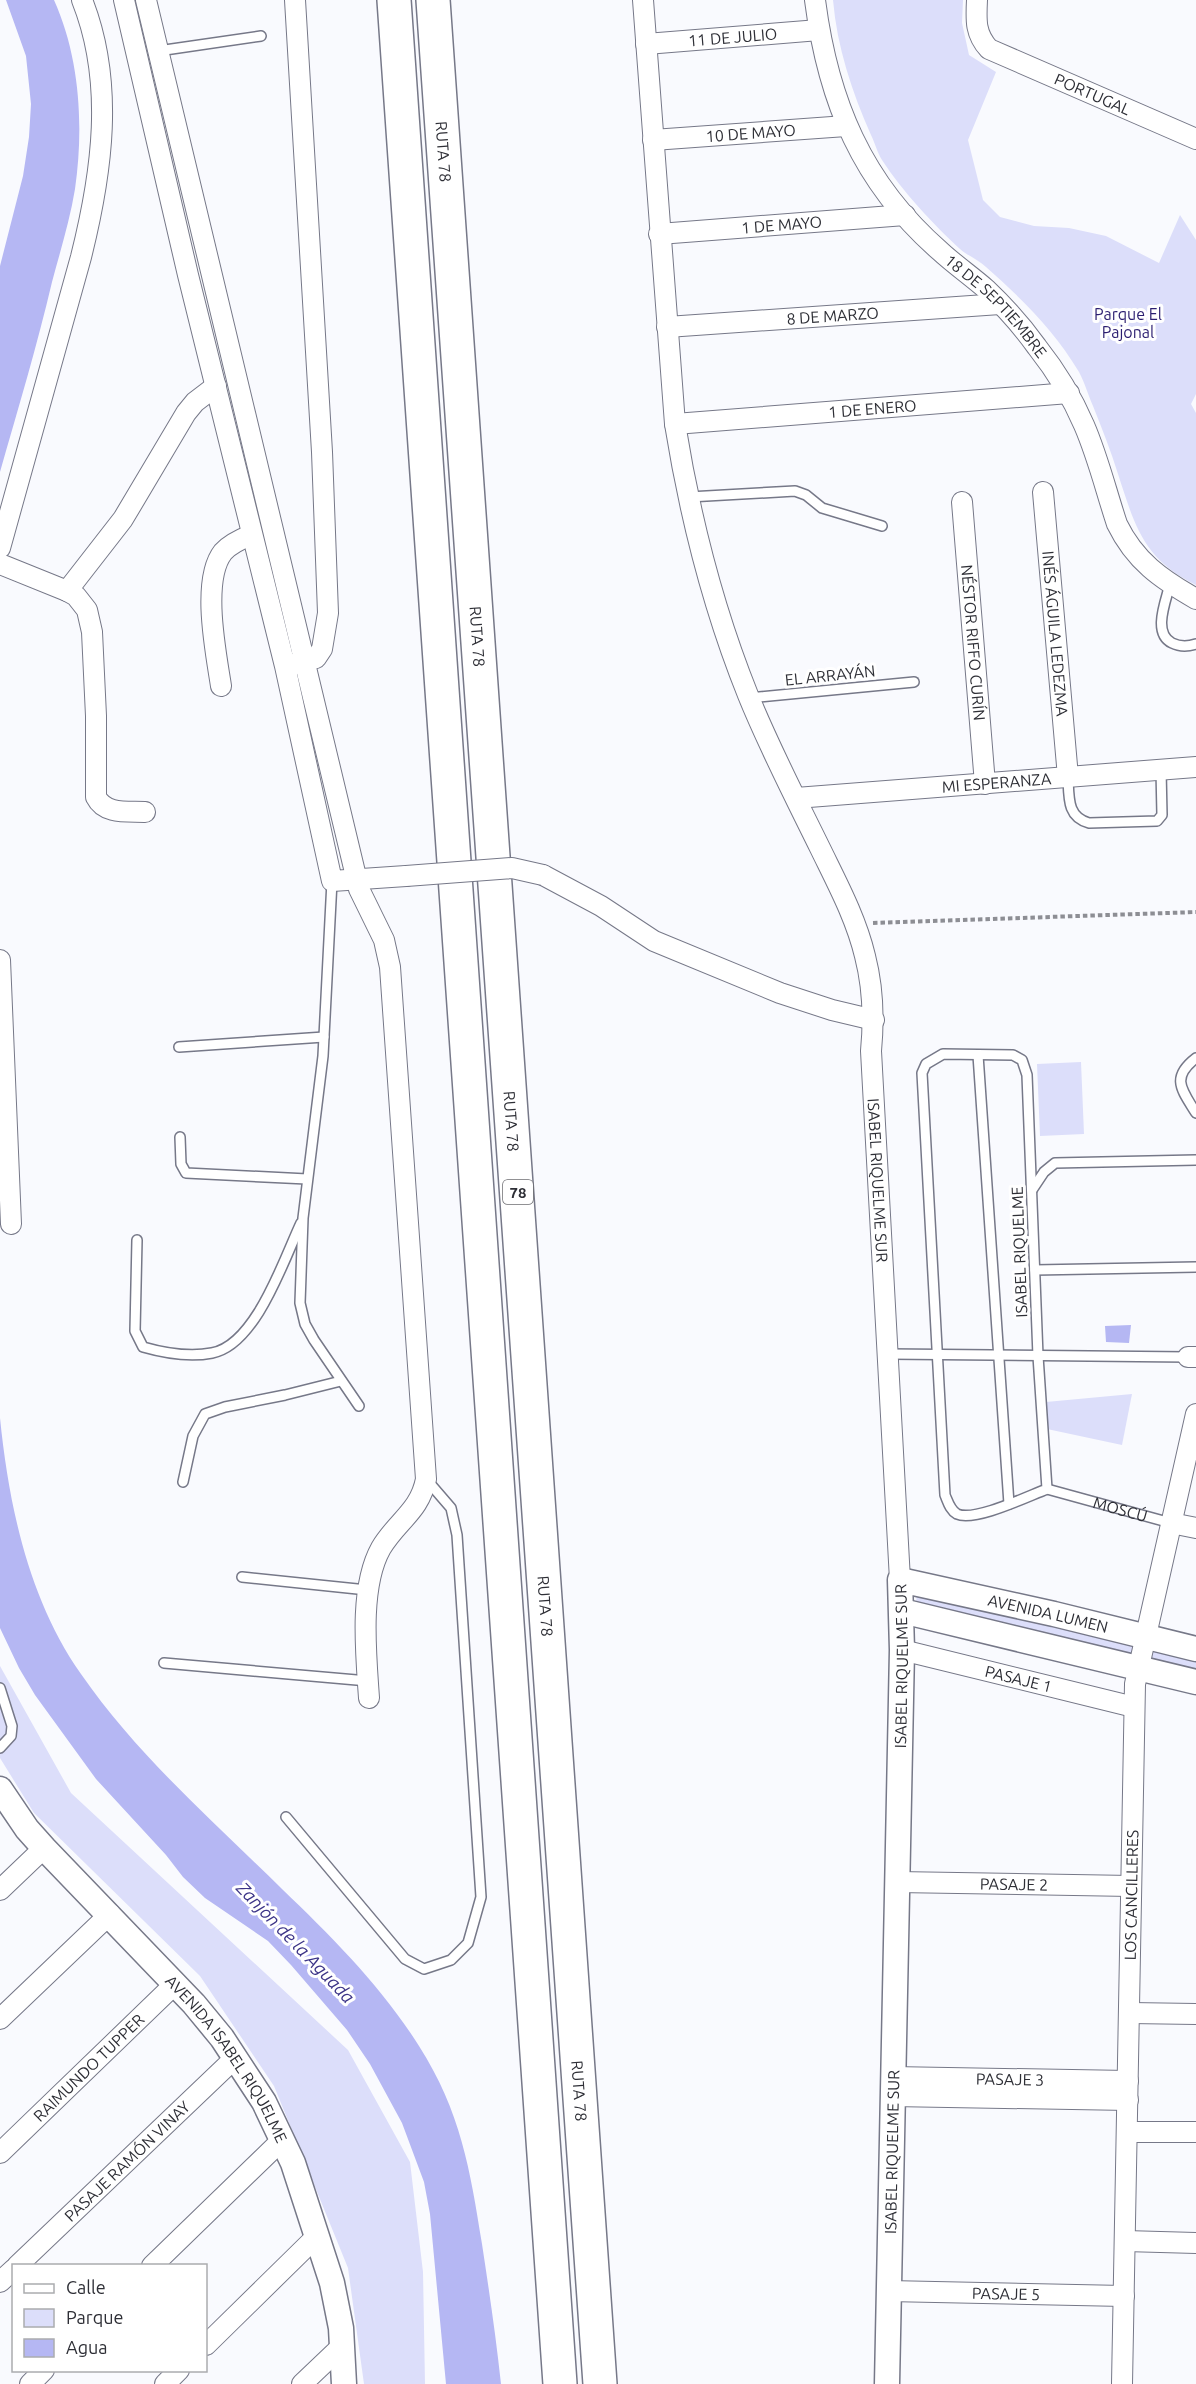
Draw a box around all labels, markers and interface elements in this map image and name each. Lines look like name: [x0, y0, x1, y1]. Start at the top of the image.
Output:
street label: 11 DE JULIO: [688, 24, 778, 50]
street label: PORTUGAL: [1052, 70, 1133, 118]
street label: RUTA 78: [433, 121, 455, 183]
street label: 10 DE MAYO: [705, 121, 796, 145]
street label: 1 DE MAYO: [741, 212, 823, 237]
street label: 18 DE SEPTIEMBRE: [942, 251, 1051, 361]
street label: 8 DE MARZO: [786, 303, 879, 328]
park label: Parque El Pajonal: [1094, 305, 1162, 341]
street label: 1 DE ENERO: [828, 396, 917, 421]
street label: INÉS ÁGUILA LEDEZMA: [1039, 550, 1072, 718]
street label: NÉSTOR RIFFO CURÍN: [958, 564, 990, 721]
street label: RUTA 78: [466, 605, 489, 668]
street label: EL ARRAYÁN: [784, 659, 876, 689]
street label: MI ESPERANZA: [941, 769, 1052, 796]
street label: RUTA 78: [500, 1090, 523, 1152]
street label: ISABEL RIQUELME SUR: [865, 1098, 892, 1263]
road number: 78: [503, 1180, 533, 1204]
street label: ISABEL RIQUELME: [1008, 1186, 1030, 1318]
street label: MOSCÚ: [1091, 1493, 1150, 1525]
street label: RUTA 78: [534, 1575, 557, 1637]
street label: ISABEL RIQUELME SUR: [891, 1584, 911, 1748]
street label: AVENIDA LUMEN: [986, 1591, 1110, 1636]
street label: PASAJE 1: [983, 1662, 1054, 1696]
street label: LOS CANCILLERES: [1121, 1830, 1141, 1961]
street label: PASAJE 2: [980, 1874, 1048, 1894]
water label: Zanjón de la Aguada: [232, 1877, 359, 2007]
street label: AVENIDA ISABEL RIQUELME: [162, 1971, 291, 2145]
street label: RAIMUNDO TUPPER: [29, 2010, 147, 2125]
street label: RUTA 78: [568, 2060, 591, 2122]
street label: PASAJE 3: [976, 2069, 1044, 2089]
street label: ISABEL RIQUELME SUR: [881, 2070, 902, 2234]
street label: PASAJE RAMÓN VINAY: [61, 2097, 194, 2225]
legend: [12, 2264, 207, 2372]
text: Calle: [66, 2277, 106, 2297]
street label: PASAJE 5: [972, 2284, 1040, 2303]
text: Parque: [66, 2307, 123, 2327]
text: Agua: [66, 2337, 108, 2357]

